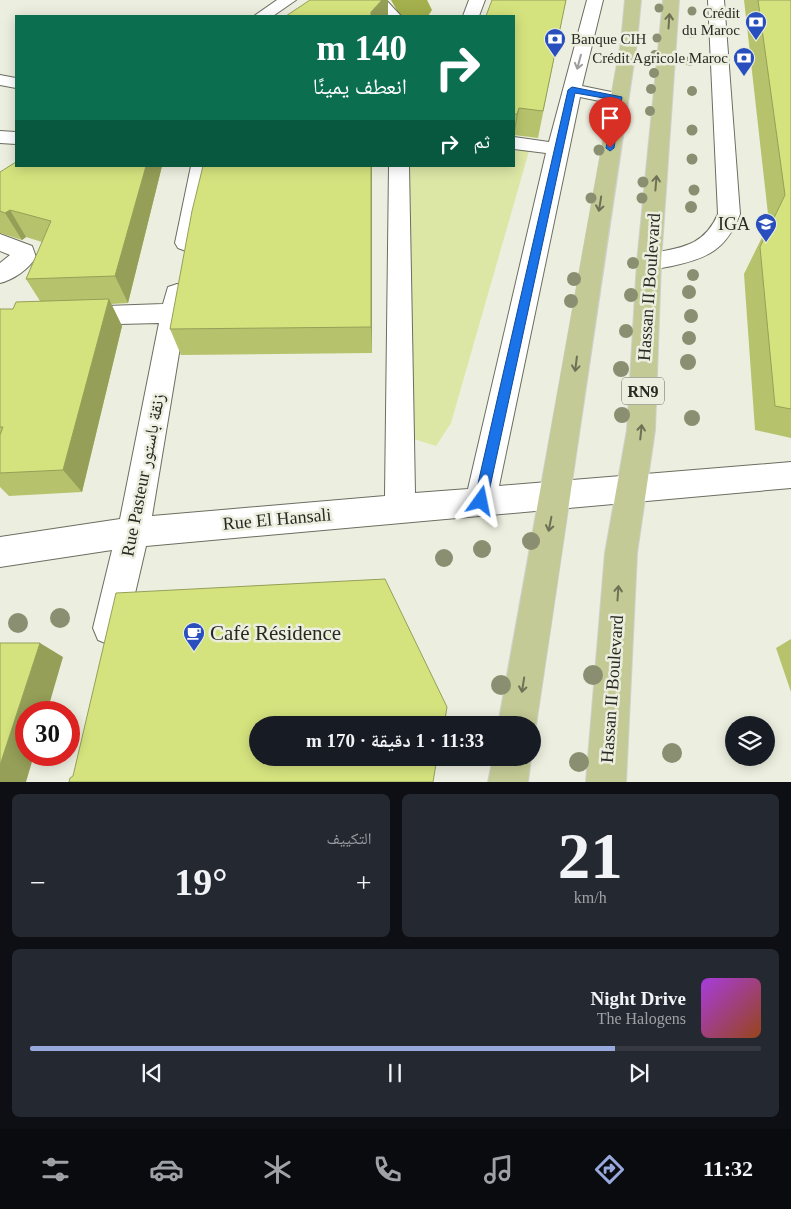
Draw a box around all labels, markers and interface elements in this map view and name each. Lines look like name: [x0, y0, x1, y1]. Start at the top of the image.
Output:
place label: Crédit du Maroc: [682, 5, 741, 38]
bank icon: Crédit du Maroc: [744, 10, 768, 41]
one-way arrow: [665, 13, 674, 29]
bank icon: Banque CIH: [543, 27, 567, 58]
text: 140 m: [317, 29, 407, 68]
place label: Banque CIH: [571, 31, 647, 47]
icon: right: [425, 35, 490, 100]
bank icon: Crédit Agricole Maroc: [732, 46, 756, 77]
place label: Crédit Agricole Maroc: [592, 50, 728, 66]
one-way arrow: [574, 53, 583, 69]
text: انعطف يمينًا: [313, 74, 407, 99]
pin: [589, 97, 631, 148]
icon: arrive: [596, 104, 624, 132]
icon: right: [435, 130, 463, 158]
text: ثم: [473, 131, 490, 152]
one-way arrow: [651, 175, 661, 191]
one-way arrow: [595, 195, 605, 211]
street label: Hassan II Boulevard: [634, 212, 664, 362]
school or university icon: IGA: [754, 212, 778, 243]
place label: IGA: [718, 214, 750, 234]
one-way arrow: [571, 356, 581, 372]
road number: RN9: [622, 378, 664, 404]
street label: Rue Pasteur زنقة باستور: [117, 392, 169, 558]
one-way arrow: [636, 425, 645, 441]
position arrow: [454, 474, 506, 526]
street label: Rue El Hansali: [222, 504, 332, 534]
one-way arrow: [545, 516, 554, 532]
one-way arrow: [613, 585, 623, 601]
street label: Hassan II Boulevard: [597, 614, 627, 764]
cafe icon: Café Résidence: [182, 621, 206, 652]
place label: Café Résidence: [210, 621, 341, 645]
one-way arrow: [518, 676, 528, 692]
speed limit sign: 30: [15, 701, 80, 766]
map controls: [725, 716, 775, 766]
button: layers: [725, 716, 775, 766]
text: 11:33 · 1 دقيقة · 170 m: [306, 730, 484, 751]
text: 21: [558, 820, 623, 892]
text: التكييف: [327, 830, 372, 847]
text: 19°: [174, 861, 227, 903]
text: −: [30, 867, 46, 898]
text: +: [356, 867, 371, 898]
text: km/h: [574, 889, 607, 906]
text: Night Drive: [590, 988, 686, 1009]
text: The Halogens: [597, 1010, 686, 1027]
icon: previous: [138, 1059, 166, 1087]
icon: pause: [381, 1059, 409, 1087]
icon: next: [625, 1059, 653, 1087]
icon: filters: [38, 1152, 73, 1187]
icon: car: [149, 1152, 184, 1187]
icon: climate: [260, 1152, 295, 1187]
icon: phone: [370, 1152, 405, 1187]
icon: music: [481, 1152, 516, 1187]
icon: directions: [592, 1152, 627, 1187]
text: 11:32: [703, 1156, 753, 1181]

